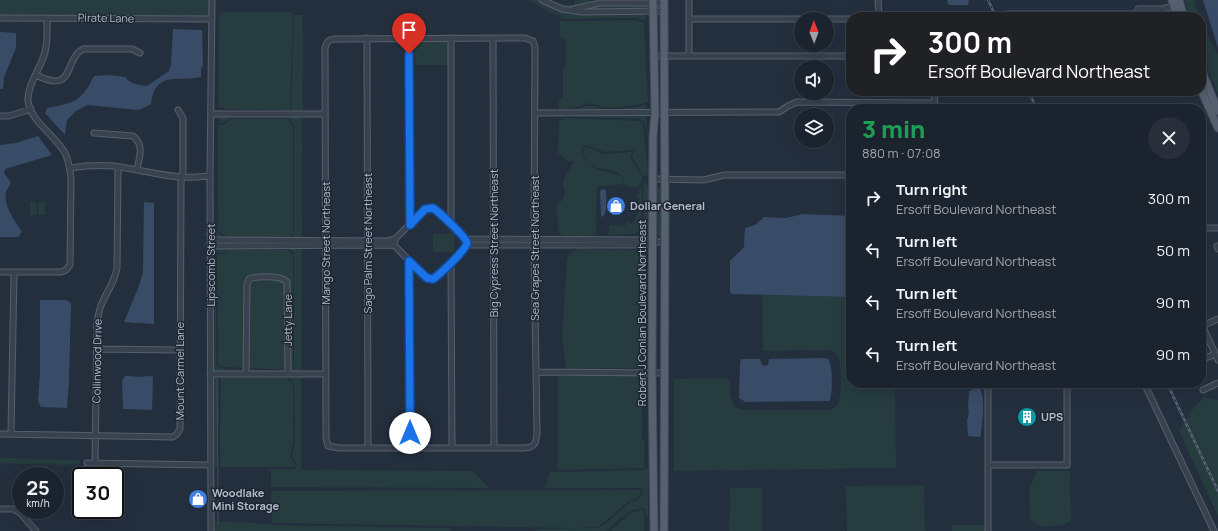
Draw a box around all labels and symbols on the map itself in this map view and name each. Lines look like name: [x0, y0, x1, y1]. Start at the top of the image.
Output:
street label: Pirate Lane: [78, 10, 135, 26]
north arrow: [794, 12, 834, 52]
pin: [392, 13, 426, 54]
street label: Big Cypress Street Northeast: [486, 169, 501, 317]
street label: Sago Palm Street Northeast: [360, 173, 375, 313]
street label: Sea Grapes Street Northeast: [527, 175, 542, 321]
street label: Mango Street Northeast: [318, 181, 333, 305]
shop icon: Dollar General: [605, 195, 627, 217]
place label: Dollar General: [630, 198, 705, 213]
street label: Robert J Conlan Boulevard Northeast: [634, 220, 649, 406]
street label: Lipscomb Street: [203, 223, 218, 307]
street label: Jetty Lane: [280, 293, 295, 346]
street label: Collinwood Drive: [88, 318, 105, 403]
street label: Mount Carmel Lane: [172, 321, 187, 420]
building icon: UPS: [1016, 406, 1038, 428]
place label: UPS: [1041, 409, 1063, 424]
position arrow: [389, 412, 431, 454]
speed limit sign: 30: [72, 467, 124, 519]
place label: Woodlake Mini Storage: [212, 485, 280, 513]
shop icon: Woodlake Mini Storage: [187, 488, 209, 510]

